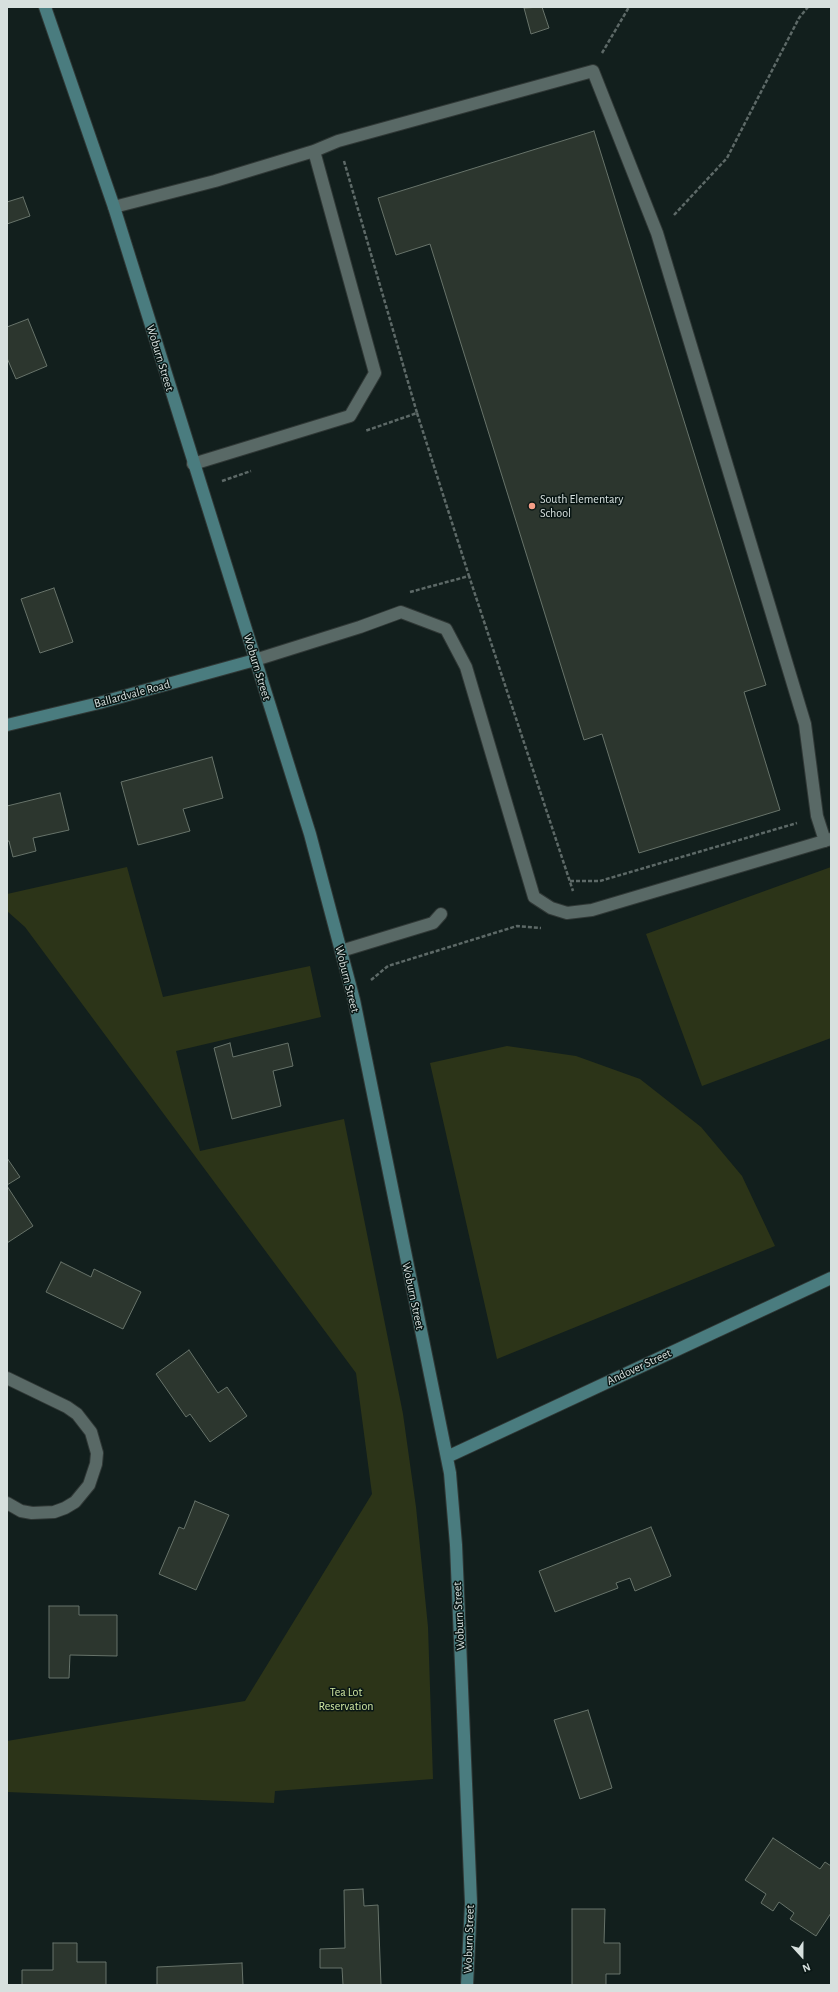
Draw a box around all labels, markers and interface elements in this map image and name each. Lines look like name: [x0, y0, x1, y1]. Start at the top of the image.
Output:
street label: Woburn Street: [143, 323, 177, 393]
place label: South Elementary School: [540, 492, 623, 520]
marker: South Elementary School: [527, 501, 537, 511]
street label: Woburn Street: [240, 632, 274, 702]
street label: Ballardvale Road: [92, 677, 172, 711]
street label: Woburn Street: [332, 944, 362, 1014]
street label: Woburn Street: [399, 1261, 427, 1331]
street label: Andover Street: [604, 1346, 674, 1388]
street label: Woburn Street: [450, 1581, 468, 1651]
park label: Tea Lot Reservation: [319, 1685, 373, 1713]
street label: Woburn Street: [461, 1904, 477, 1974]
north arrow: [782, 1936, 822, 1976]
text: N: [801, 1961, 812, 1974]

